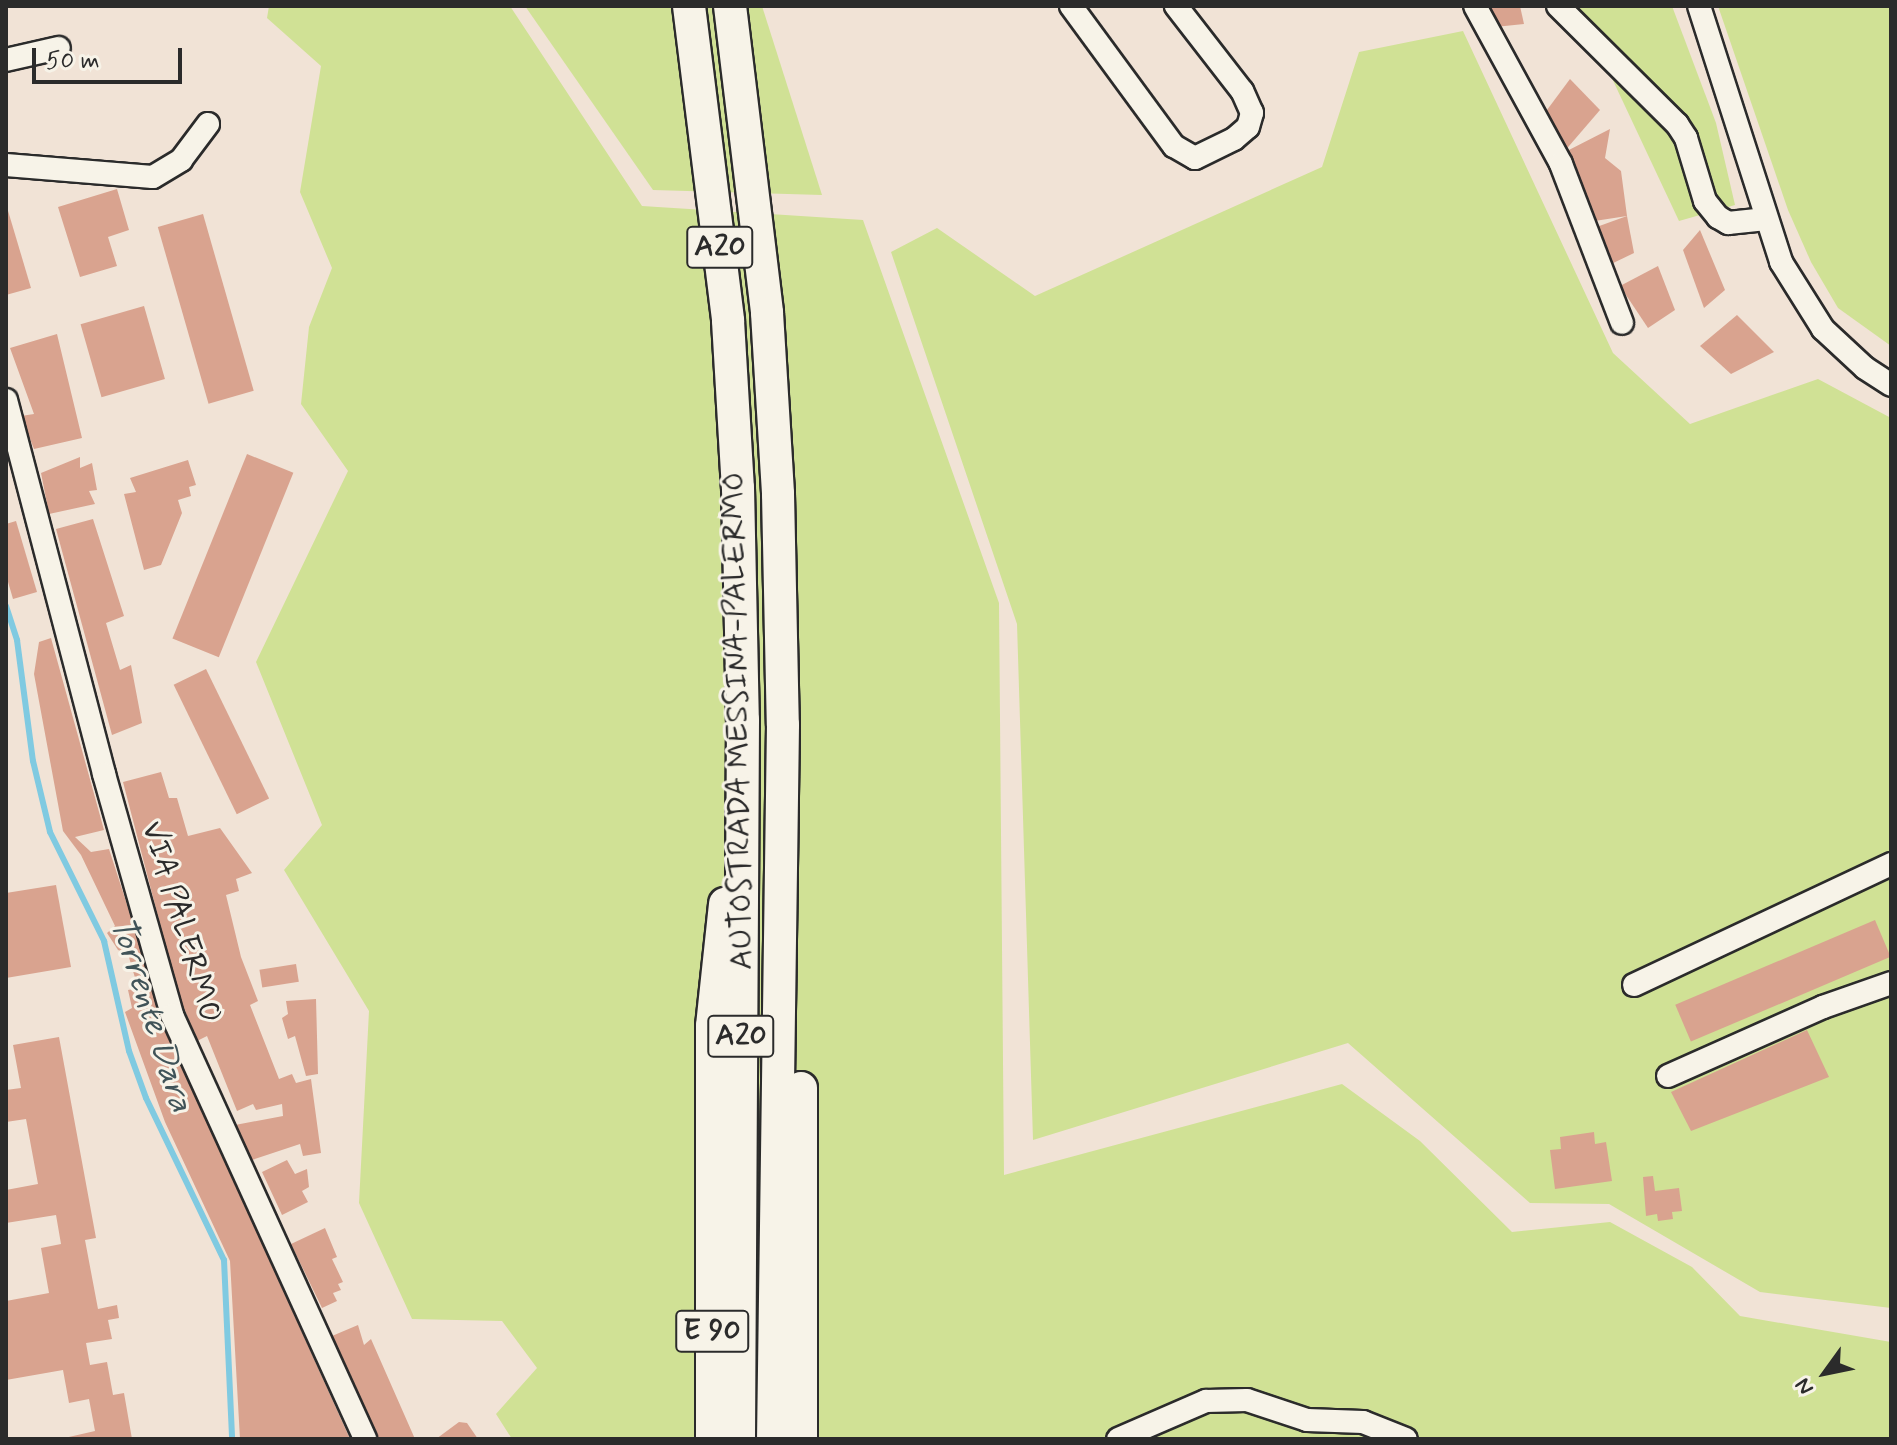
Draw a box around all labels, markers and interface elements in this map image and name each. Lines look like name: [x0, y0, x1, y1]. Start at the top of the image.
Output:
scale bar: [36, 32, 186, 82]
text: 50 m: [46, 46, 100, 77]
road number: A20: [686, 221, 754, 273]
street label: AUTOSTRADA MESSINA-PALERMO: [714, 469, 762, 973]
street label: VIA PALERMO: [132, 815, 230, 1029]
water label: Torrente Dara: [101, 912, 201, 1116]
road number: A20: [707, 1010, 775, 1062]
road number: E 90: [674, 1305, 750, 1357]
north arrow: [1785, 1333, 1865, 1413]
text: N: [1789, 1372, 1821, 1400]

